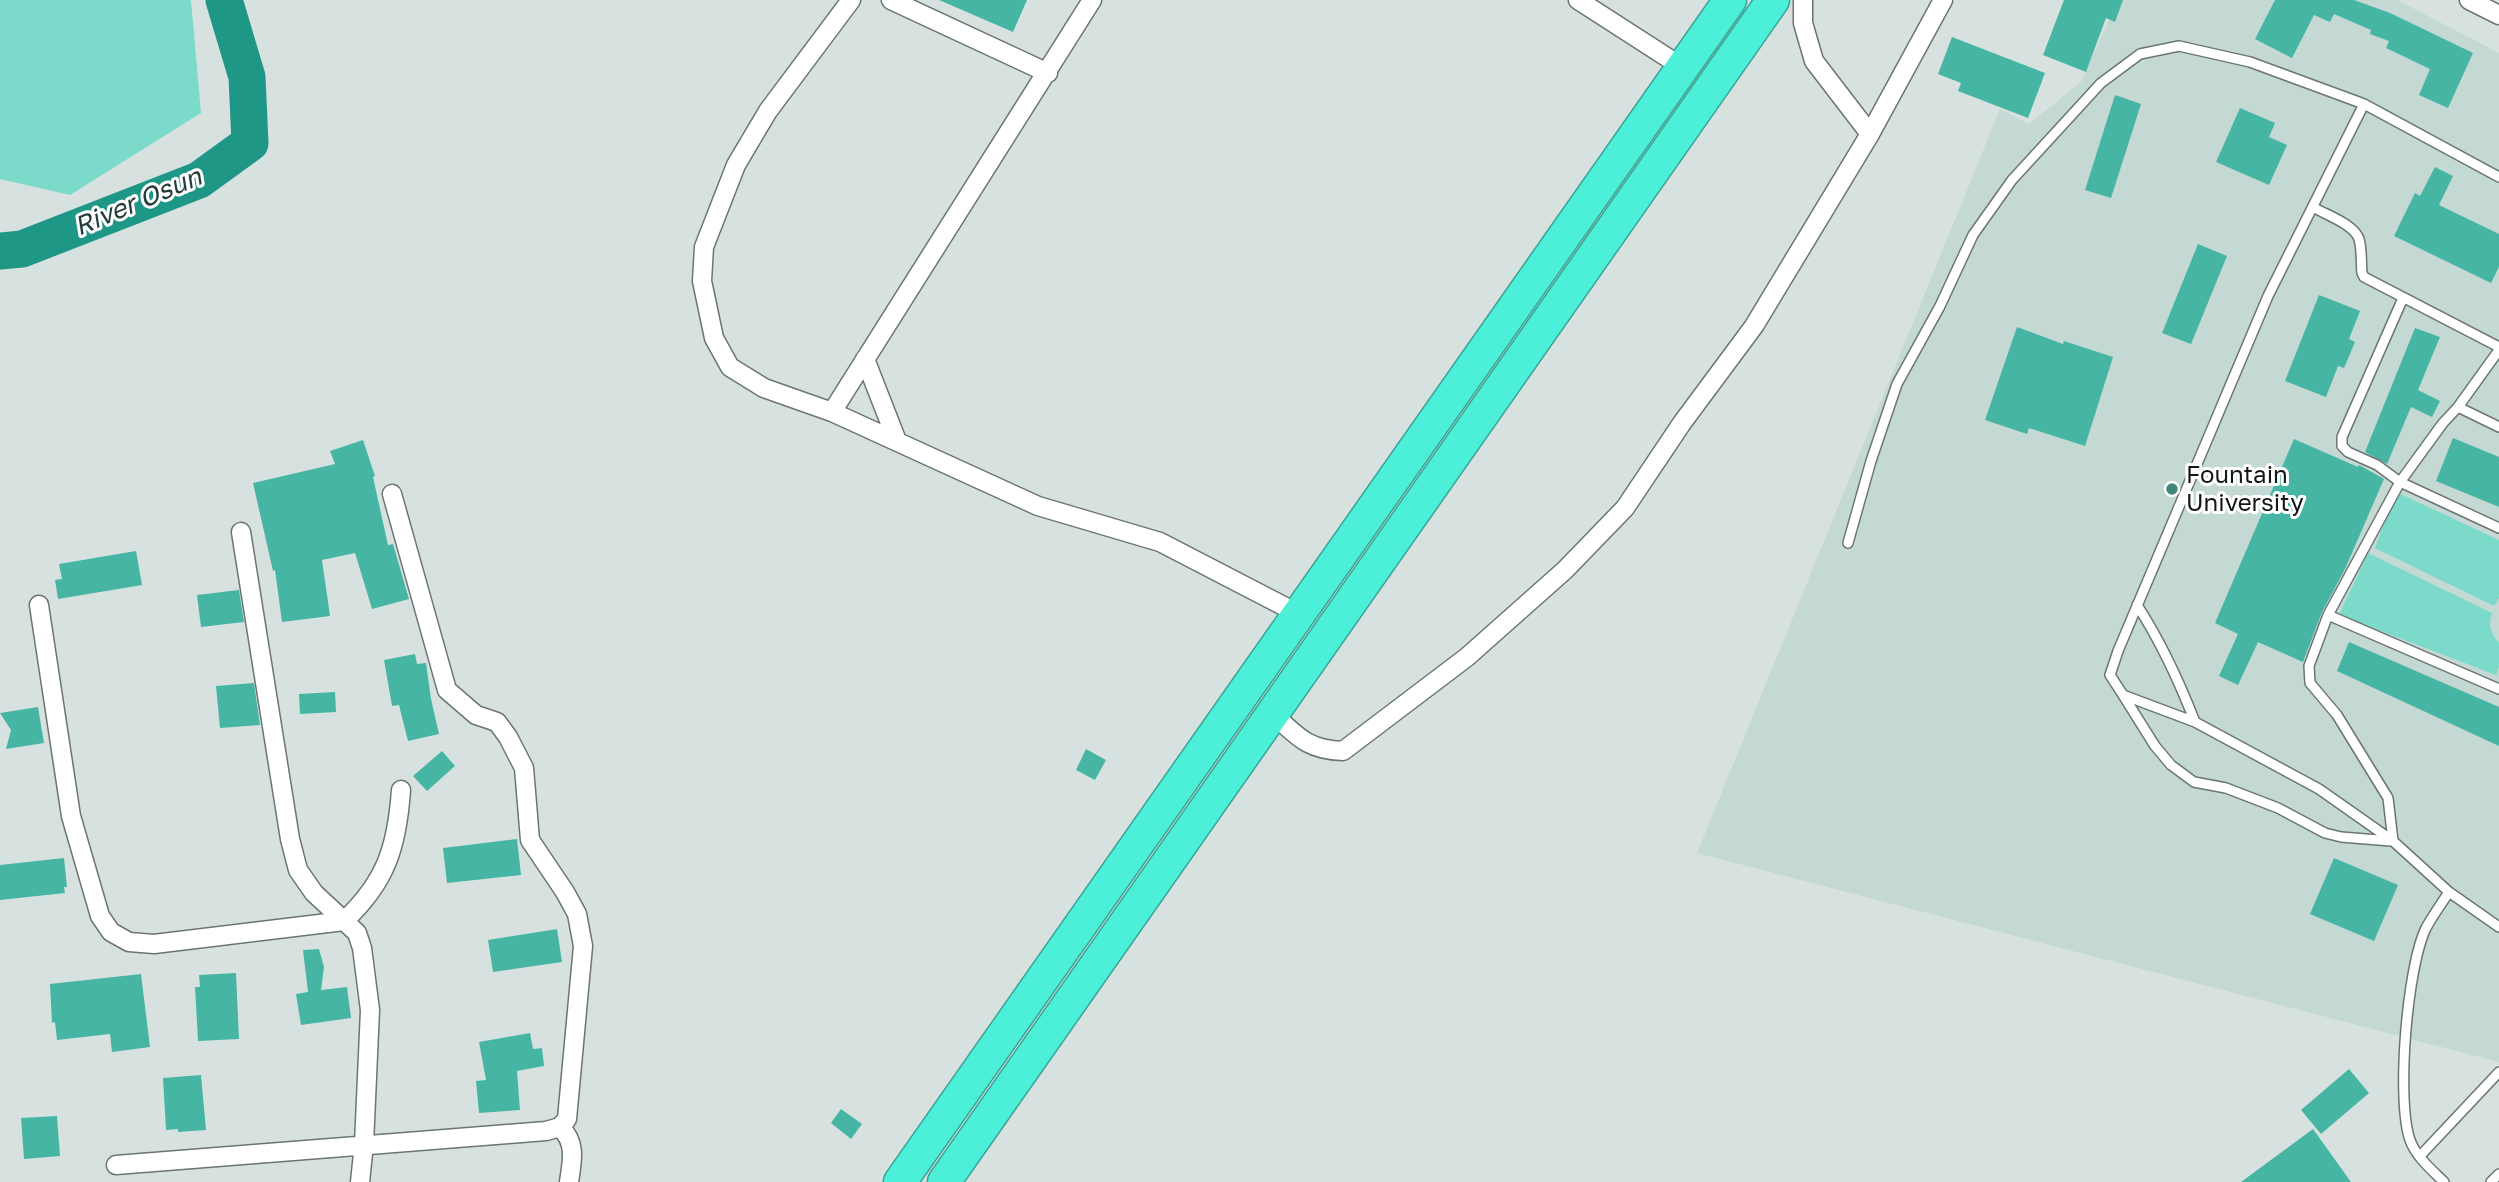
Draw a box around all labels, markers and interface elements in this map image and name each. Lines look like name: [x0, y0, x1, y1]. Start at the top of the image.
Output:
water label: River Osun: [70, 161, 206, 243]
place label: Fountain University: [2186, 461, 2304, 517]
marker: Fountain University: [2164, 481, 2180, 497]

